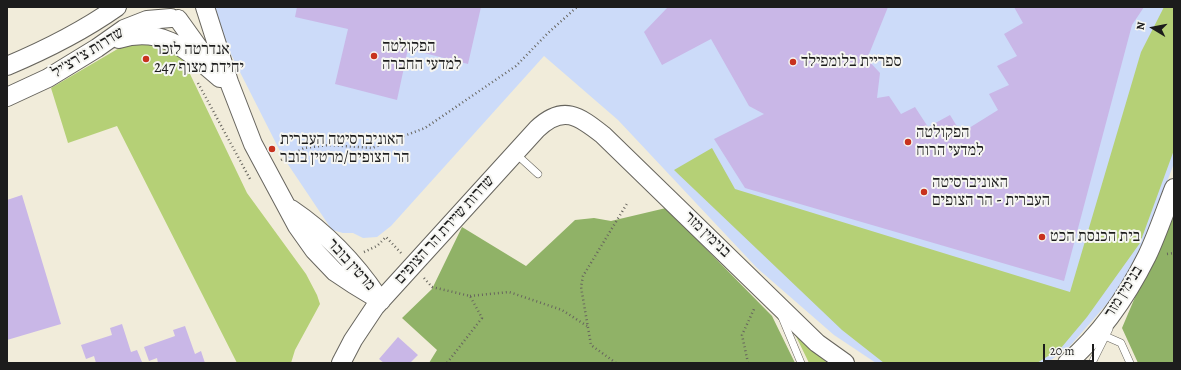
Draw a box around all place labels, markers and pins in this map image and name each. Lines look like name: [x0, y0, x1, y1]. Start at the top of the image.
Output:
place label: הפקולטה למדעי החברה: [382, 37, 462, 75]
place label: אנדרטה לזכר יחידת מצוף 247: [154, 40, 244, 78]
marker: הפקולטה למדעי החברה: [369, 51, 379, 61]
place label: ספריית בלומפילד: [801, 52, 902, 72]
marker: אנדרטה לזכר יחידת מצוף 247: [141, 54, 151, 64]
marker: ספריית בלומפילד: [788, 57, 798, 67]
place label: הפקולטה למדעי הרוח: [916, 123, 984, 161]
place label: האוניברסיטה העברית הר הצופים/מרטין בובר: [280, 130, 410, 168]
marker: הפקולטה למדעי הרוח: [903, 137, 913, 147]
marker: האוניברסיטה העברית הר הצופים/מרטין בובר: [267, 144, 277, 154]
place label: האוניברסיטה העברית - הר הצופים: [932, 173, 1050, 211]
marker: האוניברסיטה העברית - הר הצופים: [919, 187, 929, 197]
place label: בית הכנסת הכט: [1050, 227, 1140, 247]
marker: בית הכנסת הכט: [1037, 232, 1047, 242]

